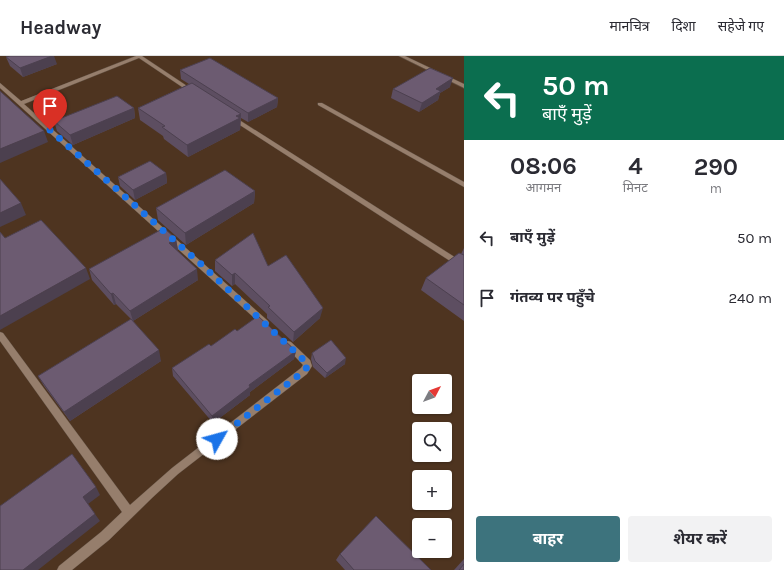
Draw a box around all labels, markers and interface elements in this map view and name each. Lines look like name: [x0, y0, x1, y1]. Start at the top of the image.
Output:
text: Headway: [20, 17, 101, 39]
text: मानचित्र: [610, 18, 650, 35]
text: दिशा: [672, 18, 696, 35]
text: सहेजे गए: [718, 18, 764, 35]
text: 50 m: [542, 69, 610, 102]
icon: left: [476, 72, 528, 124]
pin: [33, 89, 67, 130]
icon: arrive: [39, 95, 61, 117]
text: बाएँ मुड़ें: [542, 103, 592, 125]
text: 08:06: [510, 152, 577, 180]
text: 4: [628, 152, 642, 180]
text: 290: [694, 153, 738, 181]
text: आगमन: [526, 180, 561, 195]
text: मिनट: [623, 180, 648, 195]
text: m: [710, 181, 722, 196]
icon: left: [476, 227, 498, 249]
text: बाएँ मुड़ें: [510, 228, 555, 246]
text: 50 m: [737, 229, 772, 247]
icon: arrive: [476, 287, 498, 309]
text: गंतव्य पर पहुँचे: [510, 288, 595, 306]
text: 240 m: [728, 289, 772, 307]
north arrow: [412, 374, 452, 414]
map controls: [412, 374, 452, 558]
position arrow: [196, 418, 238, 460]
button: search: [412, 422, 452, 462]
button: +: [412, 470, 452, 510]
button: बाहर: [476, 516, 620, 562]
button: शेयर करें: [628, 516, 772, 562]
button: −: [412, 518, 452, 558]

